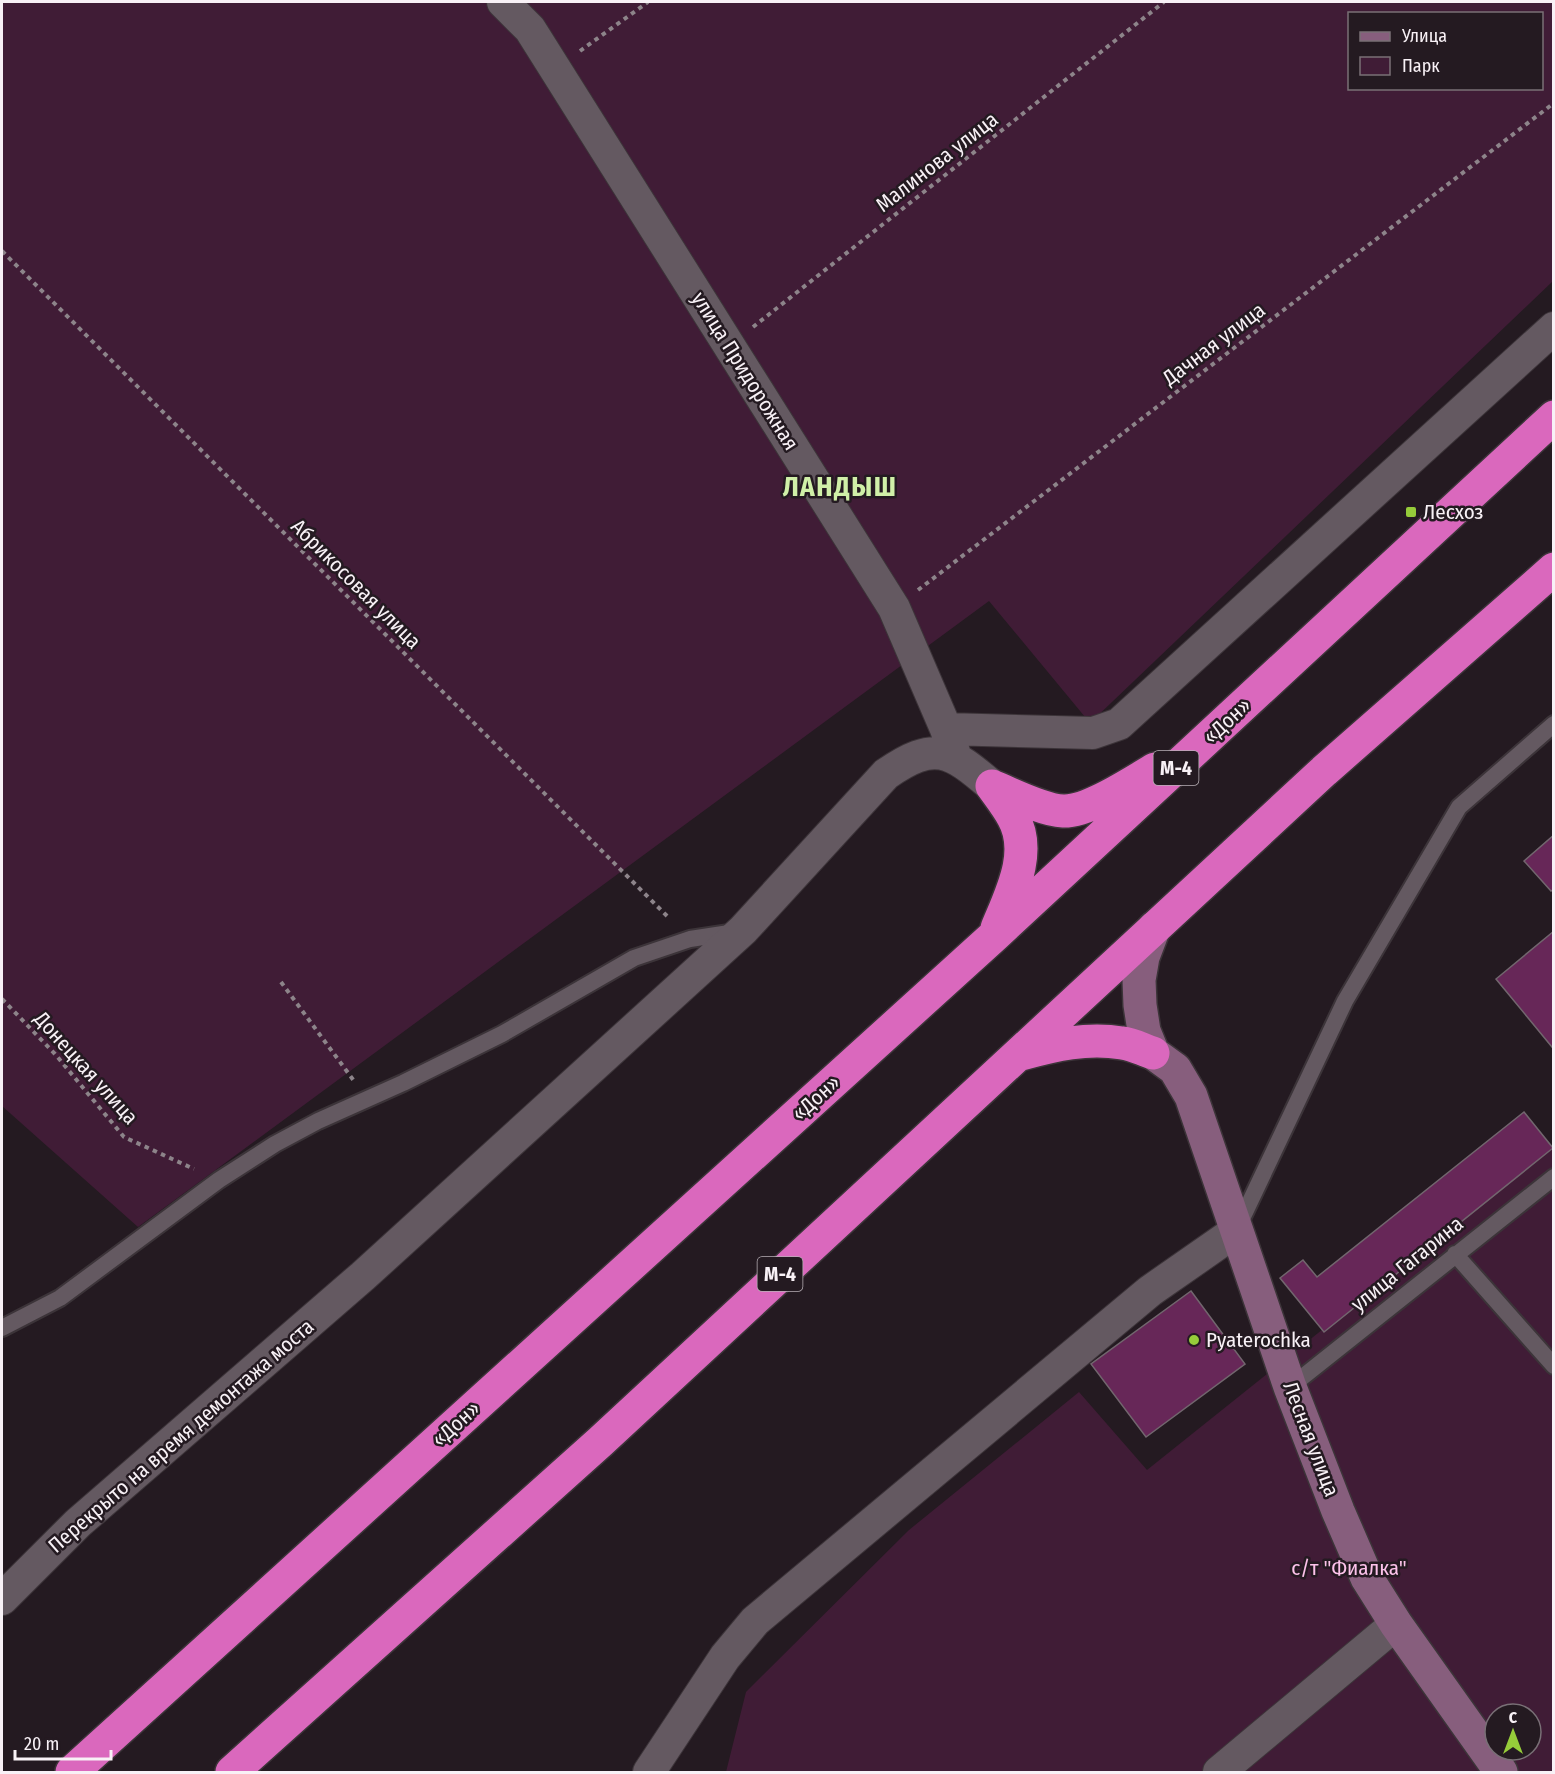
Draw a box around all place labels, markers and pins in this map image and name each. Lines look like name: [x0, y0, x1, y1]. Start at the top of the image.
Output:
place label: Лесхоз: [1423, 499, 1484, 525]
marker: Лесхоз: [1404, 505, 1418, 519]
place label: Pyaterochka: [1206, 1327, 1311, 1353]
marker: Pyaterochka: [1187, 1333, 1201, 1347]

